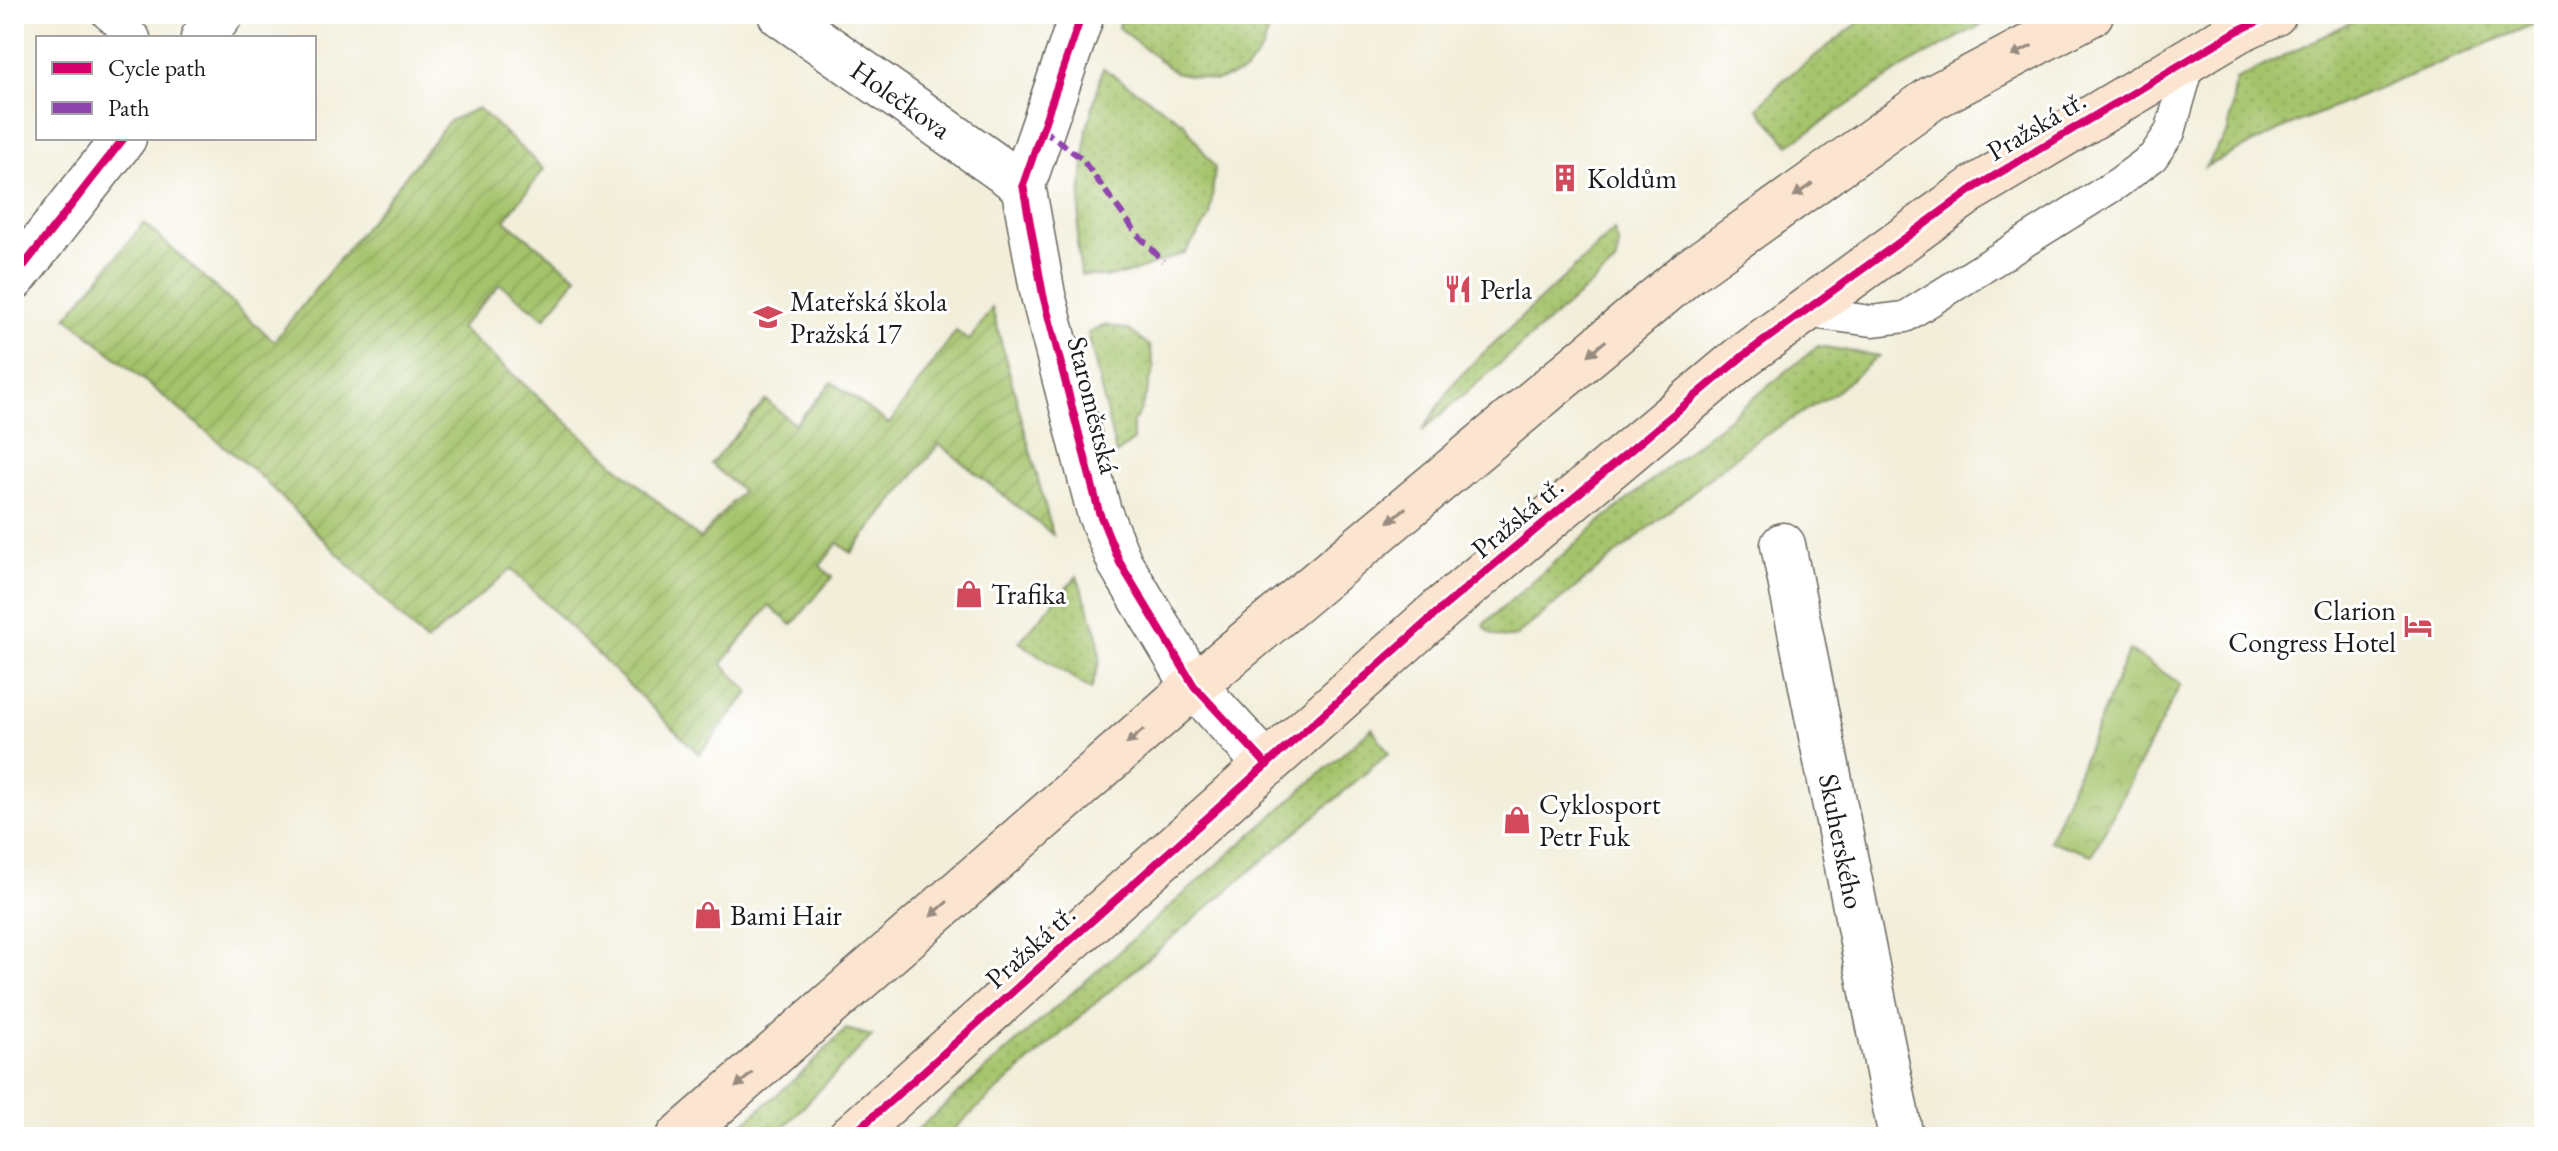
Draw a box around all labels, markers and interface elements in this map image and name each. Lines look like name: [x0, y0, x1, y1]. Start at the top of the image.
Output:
legend: [36, 36, 316, 140]
one-way arrow: [2011, 43, 2033, 57]
street label: Holečkova: [844, 51, 959, 147]
text: Cycle path: [108, 52, 206, 83]
street label: Pražská tř.: [1980, 81, 2092, 169]
text: Path: [108, 92, 150, 123]
place label: Koldům: [1587, 160, 1677, 196]
building icon: Koldům: [1550, 163, 1580, 193]
one-way arrow: [1793, 182, 1814, 197]
place label: Perla: [1480, 271, 1533, 307]
restaurant icon: Perla: [1443, 274, 1473, 304]
place label: Mateřská škola Pražská 17: [790, 283, 948, 351]
school or university icon: Mateřská škola Pražská 17: [753, 302, 783, 332]
street label: Staroměstská: [1060, 333, 1129, 478]
one-way arrow: [1587, 339, 1607, 356]
street label: Pražská tř.: [1463, 468, 1571, 566]
one-way arrow: [1388, 506, 1408, 523]
place label: Trafika: [991, 576, 1067, 612]
shop icon: Trafika: [954, 579, 984, 609]
place label: Clarion Congress Hotel: [2228, 592, 2396, 660]
hotel icon: Clarion Congress Hotel: [2403, 611, 2433, 641]
one-way arrow: [1125, 728, 1145, 745]
street label: Skuherského: [1811, 770, 1873, 912]
place label: Cyklosport Petr Fuk: [1539, 786, 1661, 854]
shop icon: Cyklosport Petr Fuk: [1502, 805, 1532, 835]
street label: Pražská tř.: [977, 896, 1083, 996]
place label: Bami Hair: [730, 897, 843, 933]
shop icon: Bami Hair: [693, 900, 723, 930]
one-way arrow: [930, 900, 950, 917]
one-way arrow: [734, 1071, 753, 1089]

